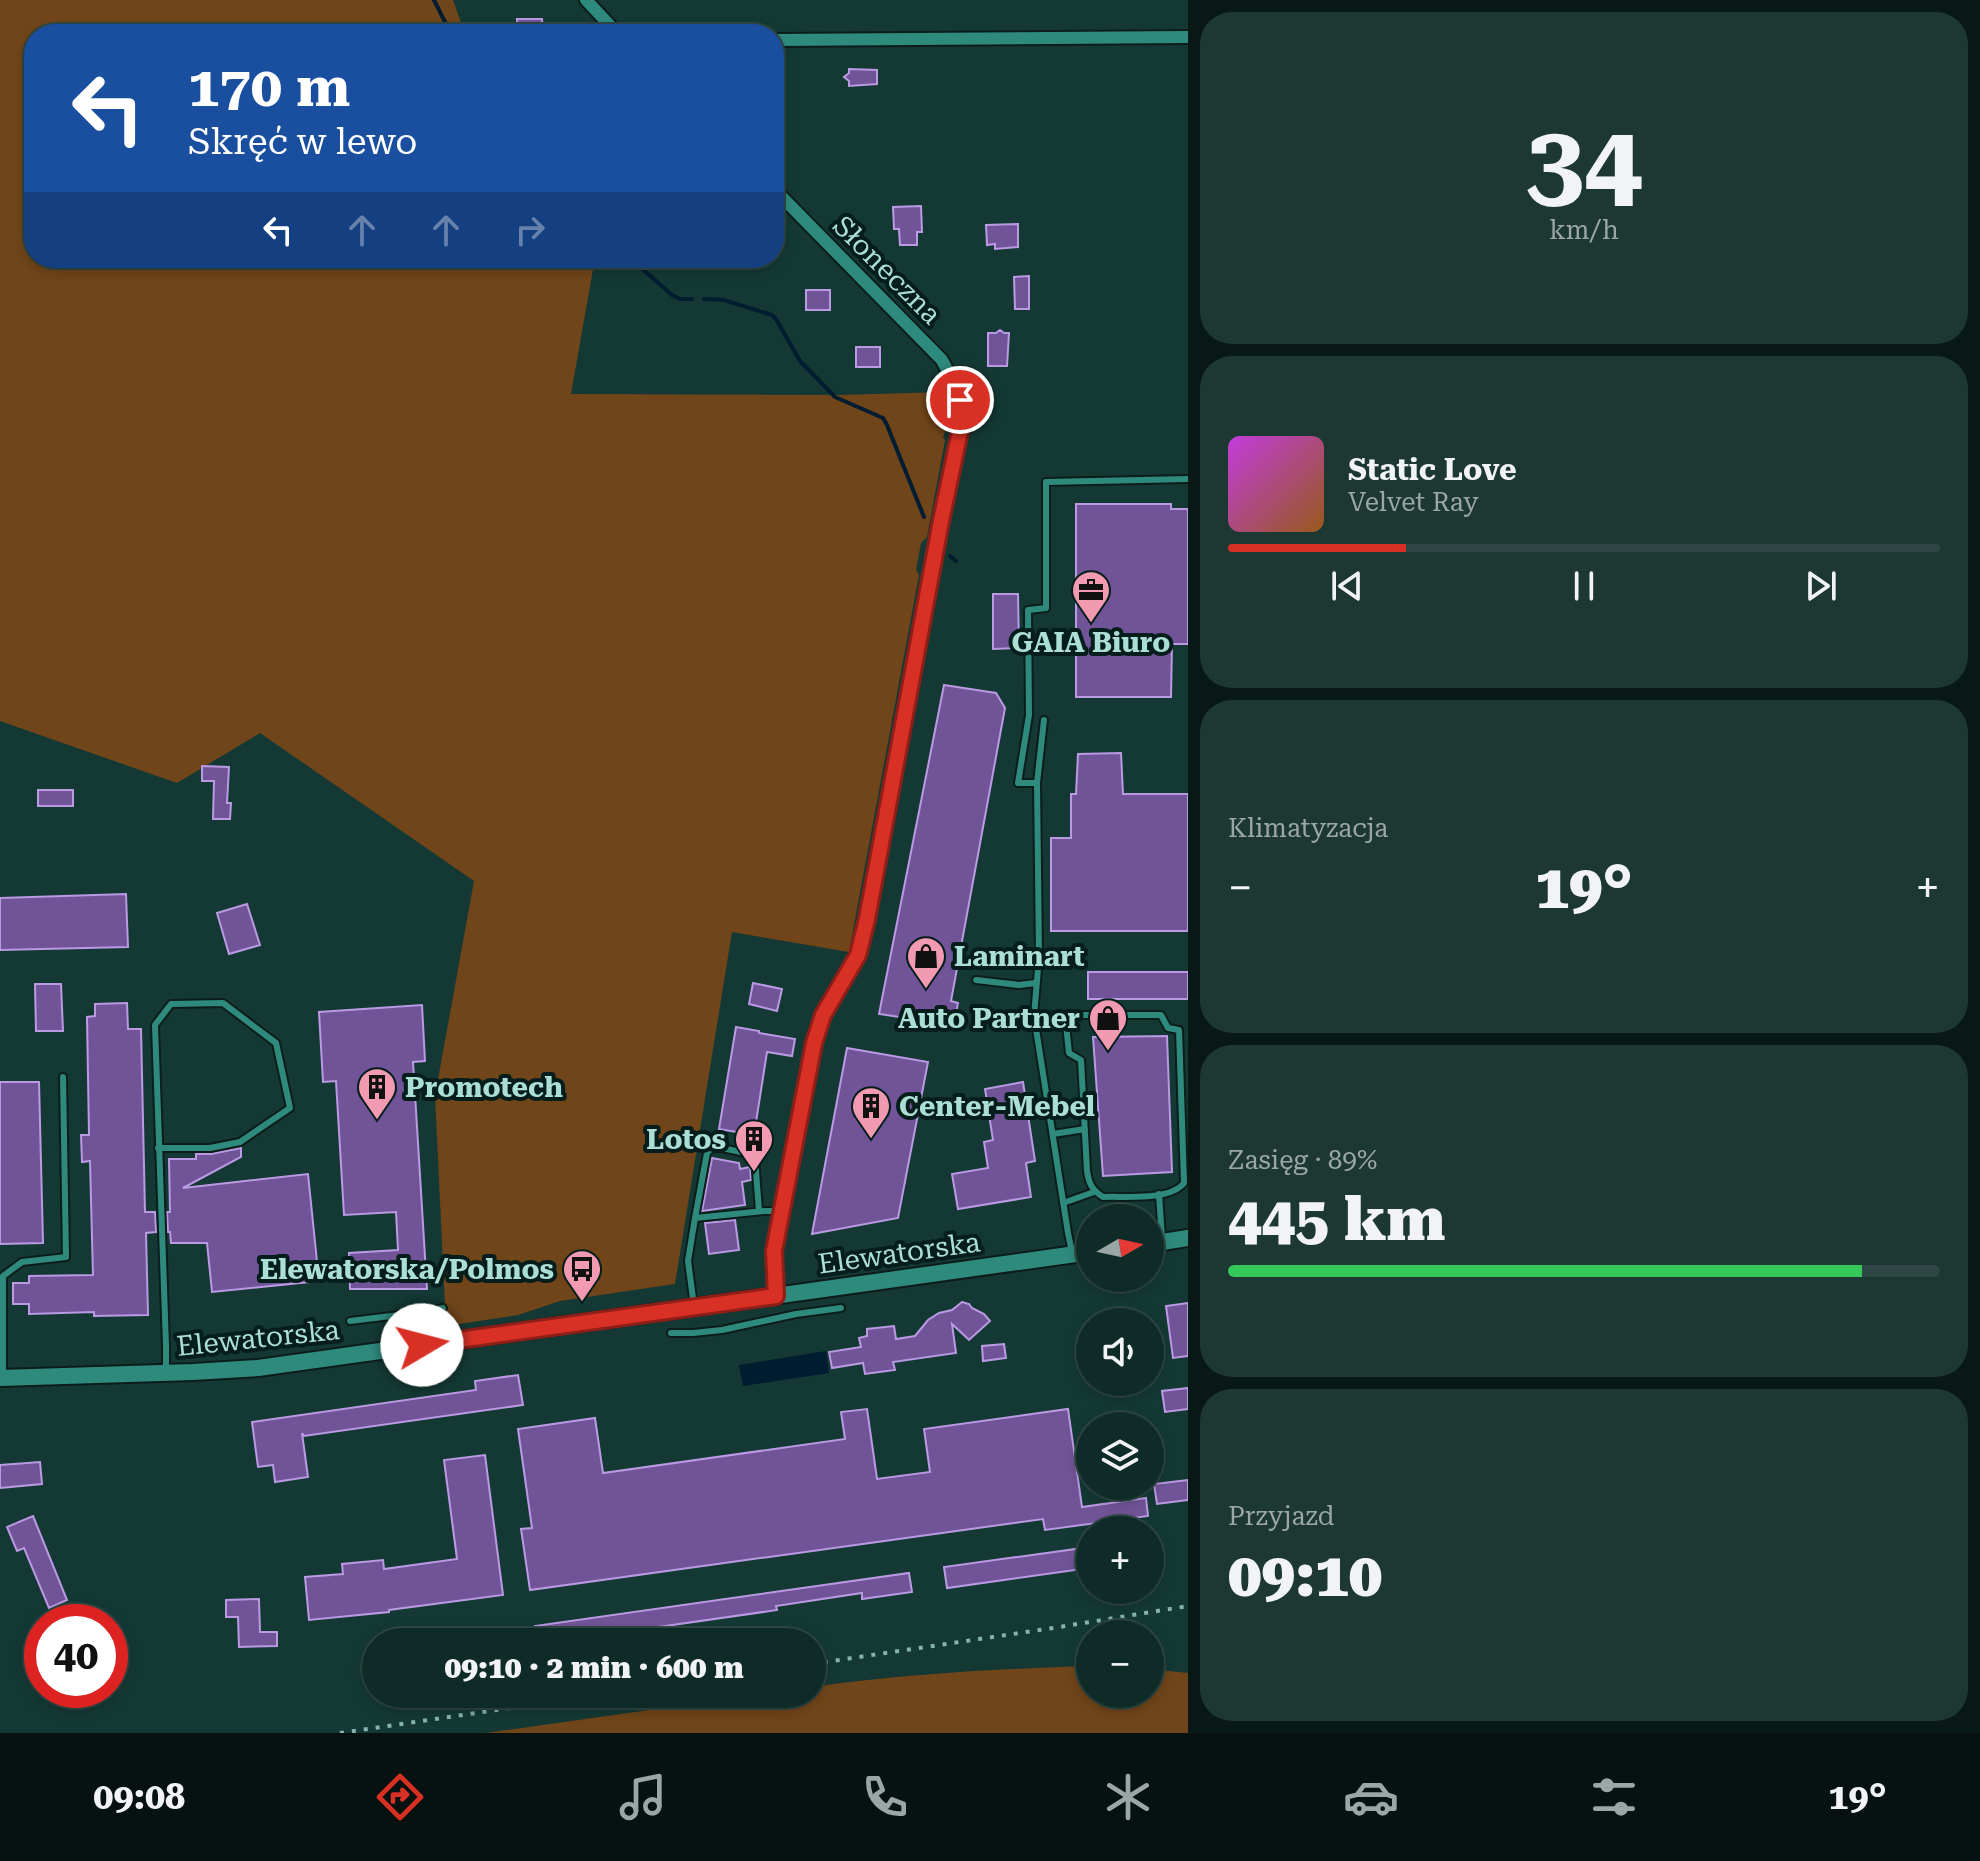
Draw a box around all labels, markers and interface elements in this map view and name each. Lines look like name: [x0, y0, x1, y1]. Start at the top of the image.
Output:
text: 170 m: [188, 54, 350, 120]
icon: left: [56, 56, 160, 160]
text: 34: [1526, 102, 1642, 223]
text: Skręć w lewo: [188, 121, 417, 163]
icon: left: [256, 208, 300, 252]
icon: ahead: [340, 208, 384, 252]
icon: ahead: [424, 208, 468, 252]
icon: right: [508, 208, 552, 252]
street label: Słoneczna: [826, 209, 948, 331]
text: km/h: [1549, 215, 1619, 245]
pin: [926, 366, 994, 434]
icon: arrive: [938, 378, 982, 422]
text: Static Love: [1348, 452, 1517, 487]
text: Velvet Ray: [1348, 487, 1479, 517]
icon: previous: [1325, 564, 1369, 608]
icon: pause: [1562, 564, 1606, 608]
icon: next: [1799, 564, 1843, 608]
office icon: GAIA Biuro: [1070, 569, 1112, 624]
place label: GAIA Biuro: [1012, 626, 1170, 659]
text: Klimatyzacja: [1228, 813, 1388, 843]
text: 19°: [1535, 852, 1633, 923]
text: −: [1228, 862, 1253, 914]
text: +: [1915, 862, 1940, 914]
shop icon: Laminart: [905, 935, 947, 990]
place label: Laminart: [954, 940, 1085, 973]
shop icon: Auto Partner: [1087, 997, 1129, 1052]
place label: Auto Partner: [898, 1002, 1080, 1035]
building icon: Promotech: [356, 1066, 398, 1121]
place label: Promotech: [405, 1071, 563, 1104]
building icon: Center-Mebel: [850, 1085, 892, 1140]
place label: Center-Mebel: [899, 1090, 1095, 1123]
building icon: Lotos: [733, 1118, 775, 1173]
place label: Lotos: [646, 1123, 726, 1156]
text: Zasięg · 89%: [1228, 1145, 1377, 1175]
text: 445 km: [1228, 1184, 1445, 1255]
north arrow: [1076, 1204, 1164, 1292]
map controls: [1076, 1204, 1164, 1708]
street label: Elewatorska: [816, 1225, 982, 1281]
bus stop icon: Elewatorska/Polmos: [561, 1248, 603, 1303]
place label: Elewatorska/Polmos: [260, 1253, 554, 1286]
position arrow: [380, 1303, 464, 1387]
button: sound: [1076, 1308, 1164, 1396]
street label: Elewatorska: [175, 1313, 341, 1363]
button: layers: [1076, 1412, 1164, 1500]
text: Przyjazd: [1228, 1501, 1334, 1531]
button: +: [1076, 1516, 1164, 1604]
text: 09:10: [1228, 1540, 1382, 1611]
speed limit sign: 40: [24, 1604, 128, 1708]
button: −: [1076, 1620, 1164, 1708]
text: 09:10 · 2 min · 600 m: [444, 1650, 744, 1685]
icon: directions: [372, 1769, 428, 1825]
icon: music: [615, 1769, 671, 1825]
icon: phone: [857, 1769, 913, 1825]
icon: climate: [1100, 1769, 1156, 1825]
icon: car: [1343, 1769, 1399, 1825]
icon: filters: [1586, 1769, 1642, 1825]
text: 09:08: [93, 1776, 185, 1818]
text: 19°: [1828, 1776, 1887, 1818]

